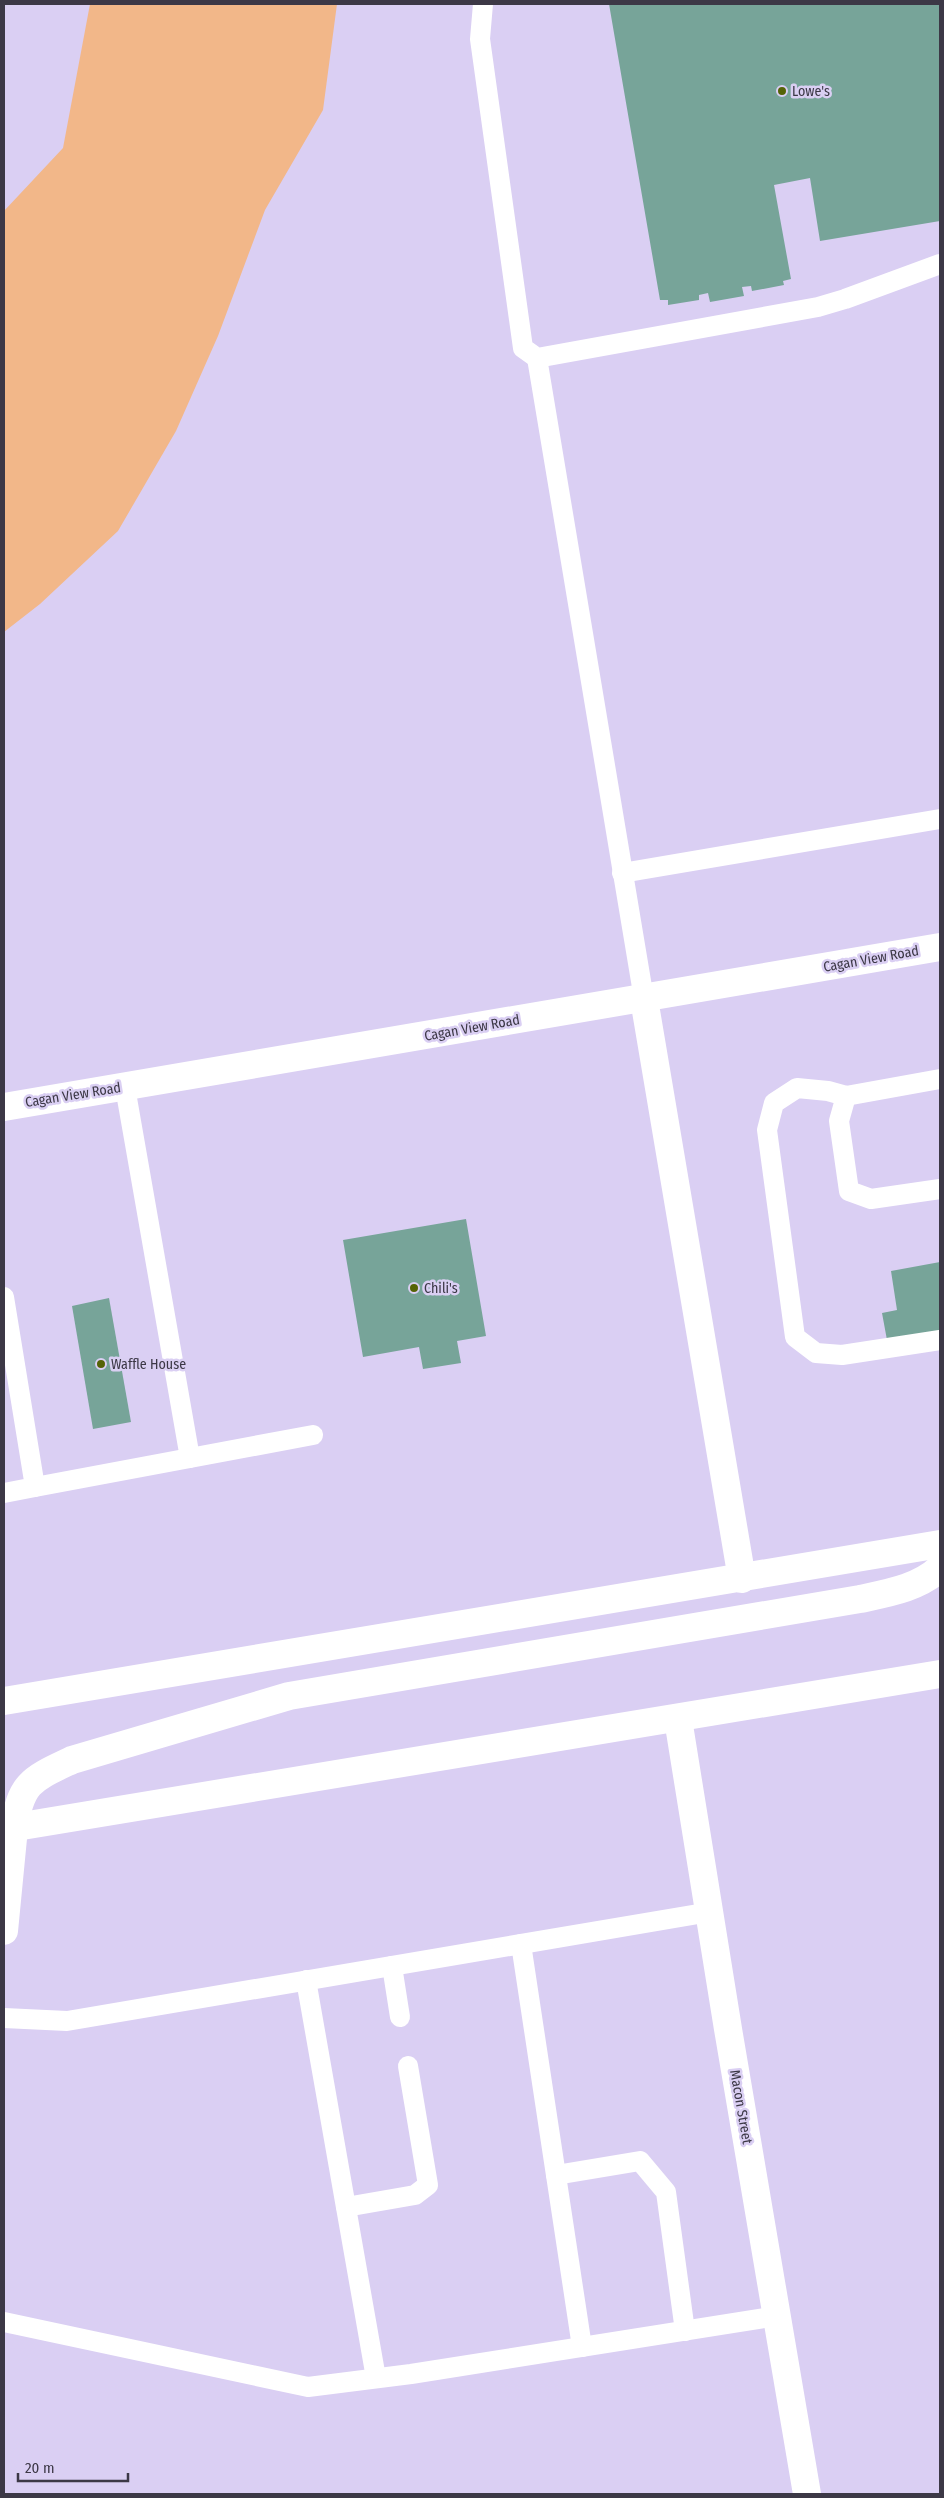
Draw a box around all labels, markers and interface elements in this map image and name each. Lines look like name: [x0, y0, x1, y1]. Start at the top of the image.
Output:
place label: Lowe's: [792, 83, 830, 100]
marker: Lowe's: [776, 85, 788, 97]
street label: Cagan View Road: [822, 942, 920, 976]
street label: Cagan View Road: [423, 1011, 521, 1045]
street label: Cagan View Road: [24, 1079, 122, 1111]
place label: Chili's: [424, 1280, 458, 1297]
marker: Chili's: [408, 1282, 420, 1294]
place label: Waffle House: [111, 1356, 186, 1373]
marker: Waffle House: [95, 1358, 107, 1370]
street label: Macon Street: [726, 2069, 756, 2146]
scale bar: [18, 2450, 128, 2482]
text: 20 m: [25, 2459, 55, 2477]

